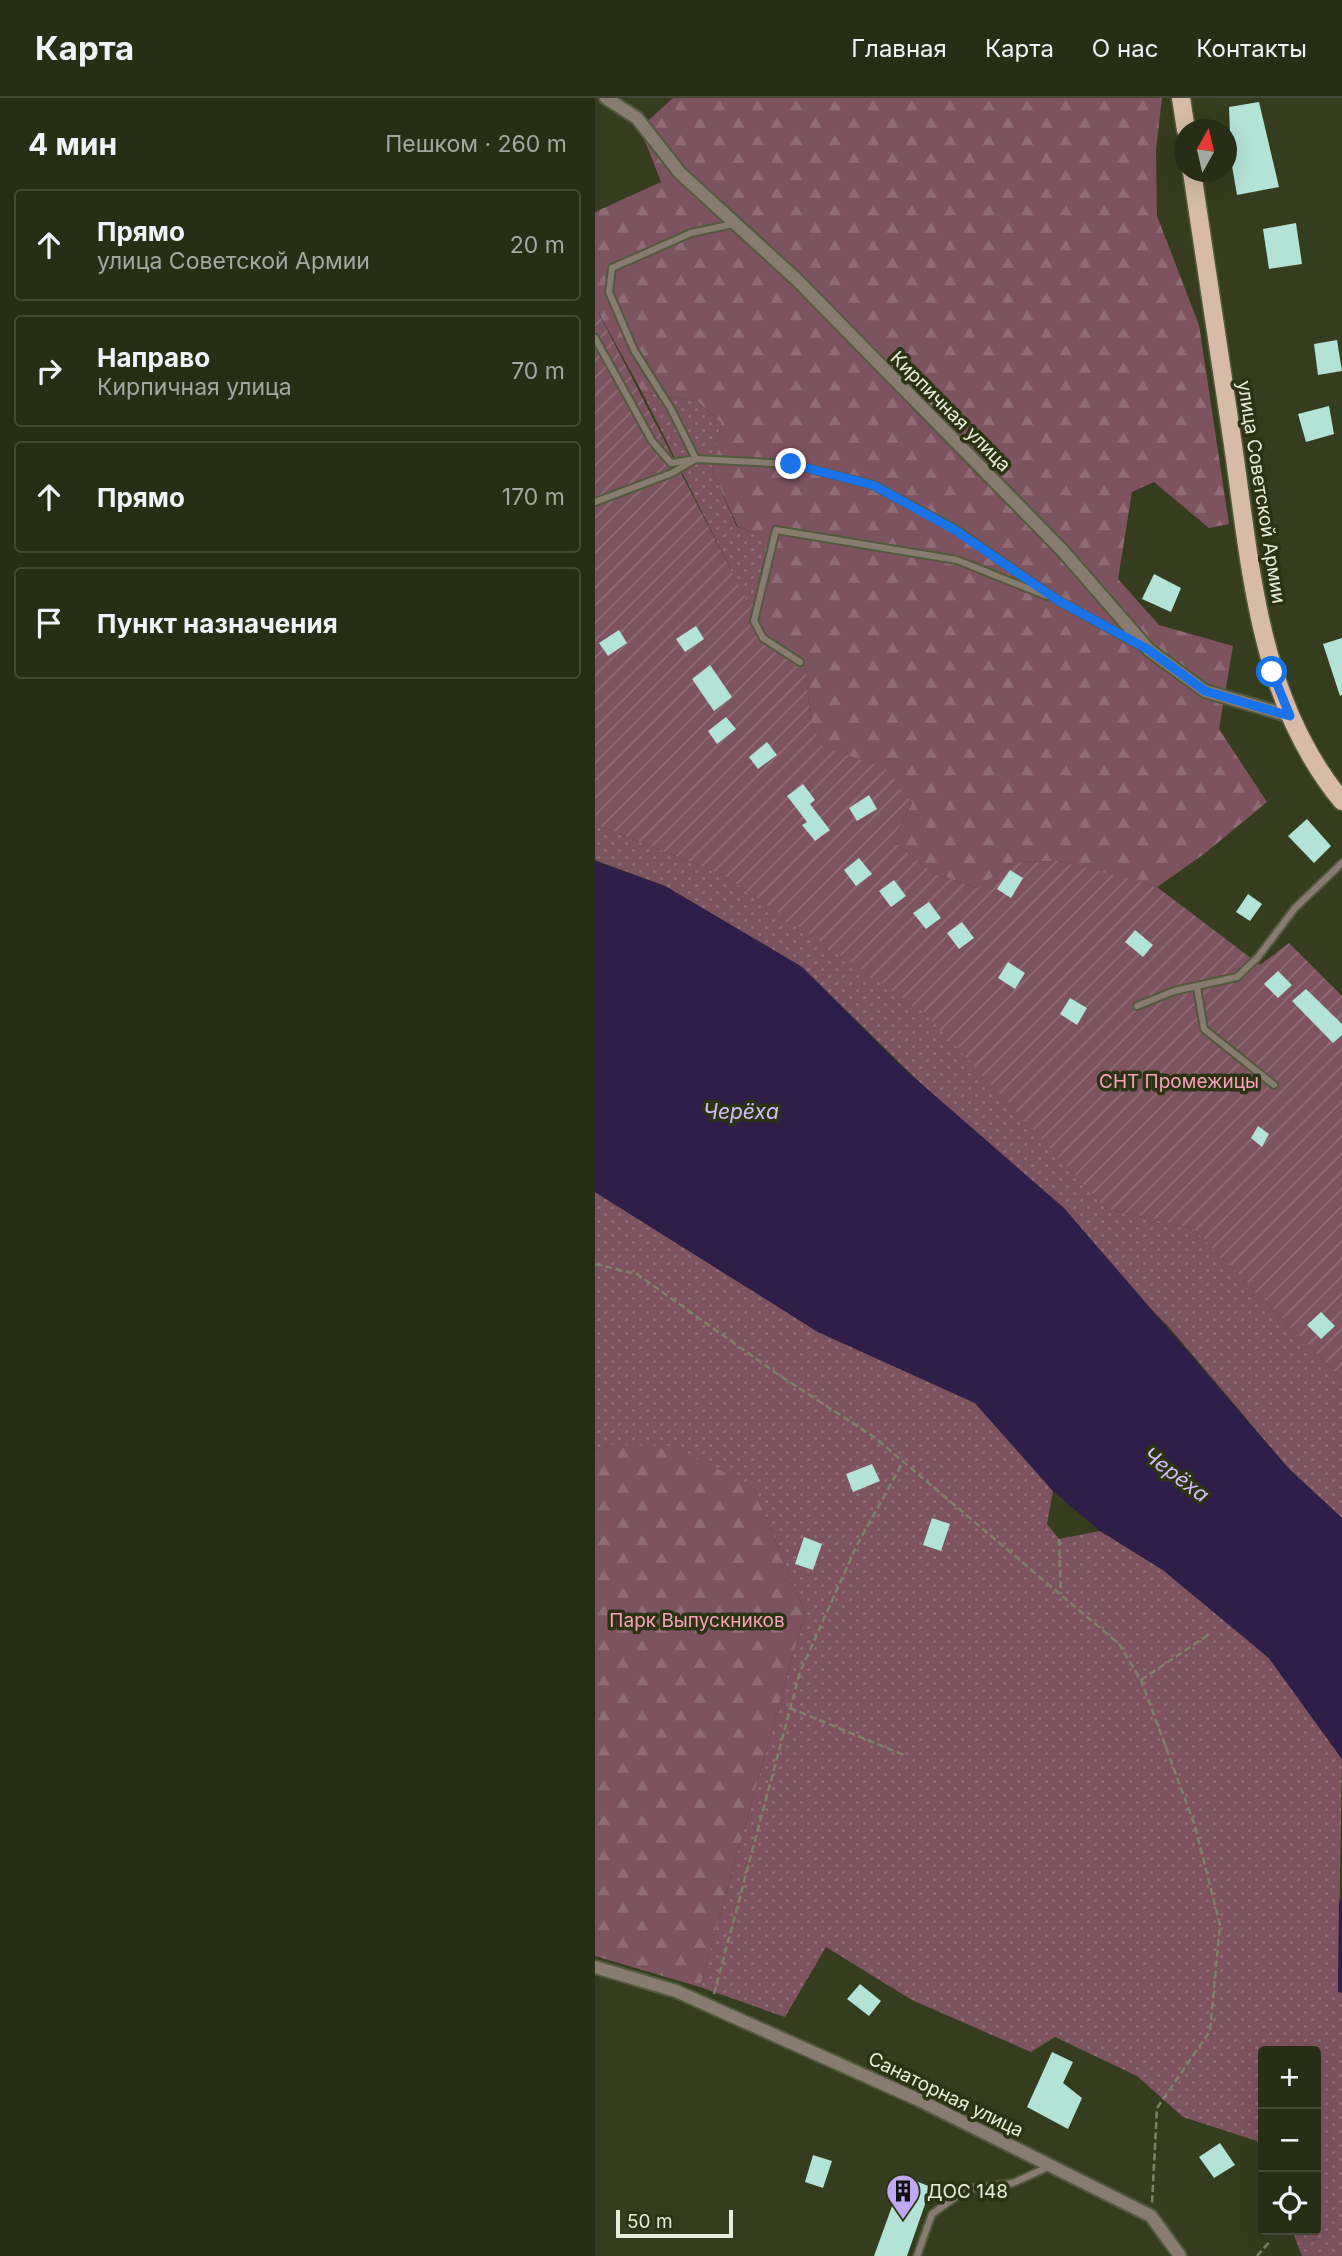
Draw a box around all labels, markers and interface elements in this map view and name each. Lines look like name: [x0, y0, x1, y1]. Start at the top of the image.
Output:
text: Карта: [35, 28, 134, 68]
text: Главная: [851, 34, 947, 63]
text: Карта: [985, 34, 1054, 63]
text: О нас: [1092, 34, 1158, 63]
text: Контакты: [1196, 34, 1307, 63]
north arrow: [1174, 119, 1237, 182]
text: 4 мин: [28, 126, 117, 162]
text: Пешком · 260 m: [385, 130, 567, 158]
text: Прямо: [97, 216, 185, 247]
icon: ahead: [30, 226, 68, 264]
text: 20 m: [510, 231, 565, 259]
text: улица Советской Армии: [97, 247, 370, 275]
text: Направо: [97, 342, 210, 373]
street label: Кирпичная улица: [886, 346, 1016, 476]
icon: right: [30, 352, 68, 390]
text: 70 m: [511, 357, 565, 385]
text: Кирпичная улица: [97, 373, 292, 401]
street label: улица Советской Армии: [1233, 379, 1291, 605]
route end: [775, 448, 806, 479]
icon: ahead: [30, 478, 68, 516]
text: Прямо: [97, 482, 185, 513]
text: 170 m: [502, 483, 565, 511]
icon: arrive: [30, 604, 68, 642]
text: Пункт назначения: [97, 608, 338, 639]
route start: [1256, 656, 1287, 687]
park label: СНТ Промежицы: [1099, 1070, 1259, 1093]
water label: Черёха: [703, 1099, 779, 1124]
water label: Черёха: [1139, 1442, 1214, 1507]
park label: Парк Выпускников: [609, 1609, 785, 1632]
map controls: [1258, 2046, 1321, 2235]
button: +: [1258, 2046, 1321, 2109]
street label: Санаторная улица: [864, 2047, 1027, 2142]
button: −: [1258, 2109, 1321, 2172]
building icon: ДОС 148: [884, 2172, 922, 2221]
button: locate: [1258, 2172, 1321, 2235]
place label: ДОС 148: [927, 2180, 1008, 2203]
scale bar: [616, 2207, 733, 2239]
text: 50 m: [627, 2210, 673, 2233]

